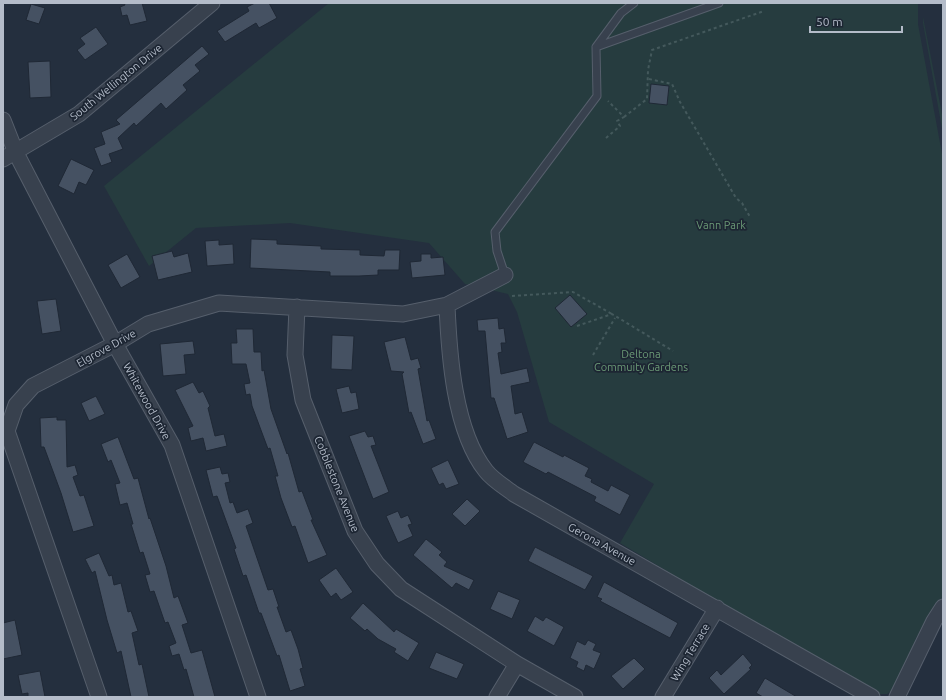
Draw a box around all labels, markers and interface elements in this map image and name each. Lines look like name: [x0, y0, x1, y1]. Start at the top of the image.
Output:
scale bar: [810, 8, 902, 34]
text: 50 m: [816, 15, 843, 28]
street label: South Wellington Drive: [68, 41, 164, 123]
park label: Vann Park: [696, 219, 746, 231]
street label: Elgrove Drive: [74, 327, 138, 369]
park label: Deltona Commuity Gardens: [594, 348, 688, 373]
street label: Whitewood Drive: [121, 361, 173, 441]
street label: Cobblestone Avenue: [312, 434, 362, 534]
street label: Gerona Avenue: [566, 520, 638, 568]
street label: Wing Terrace: [668, 621, 712, 683]

